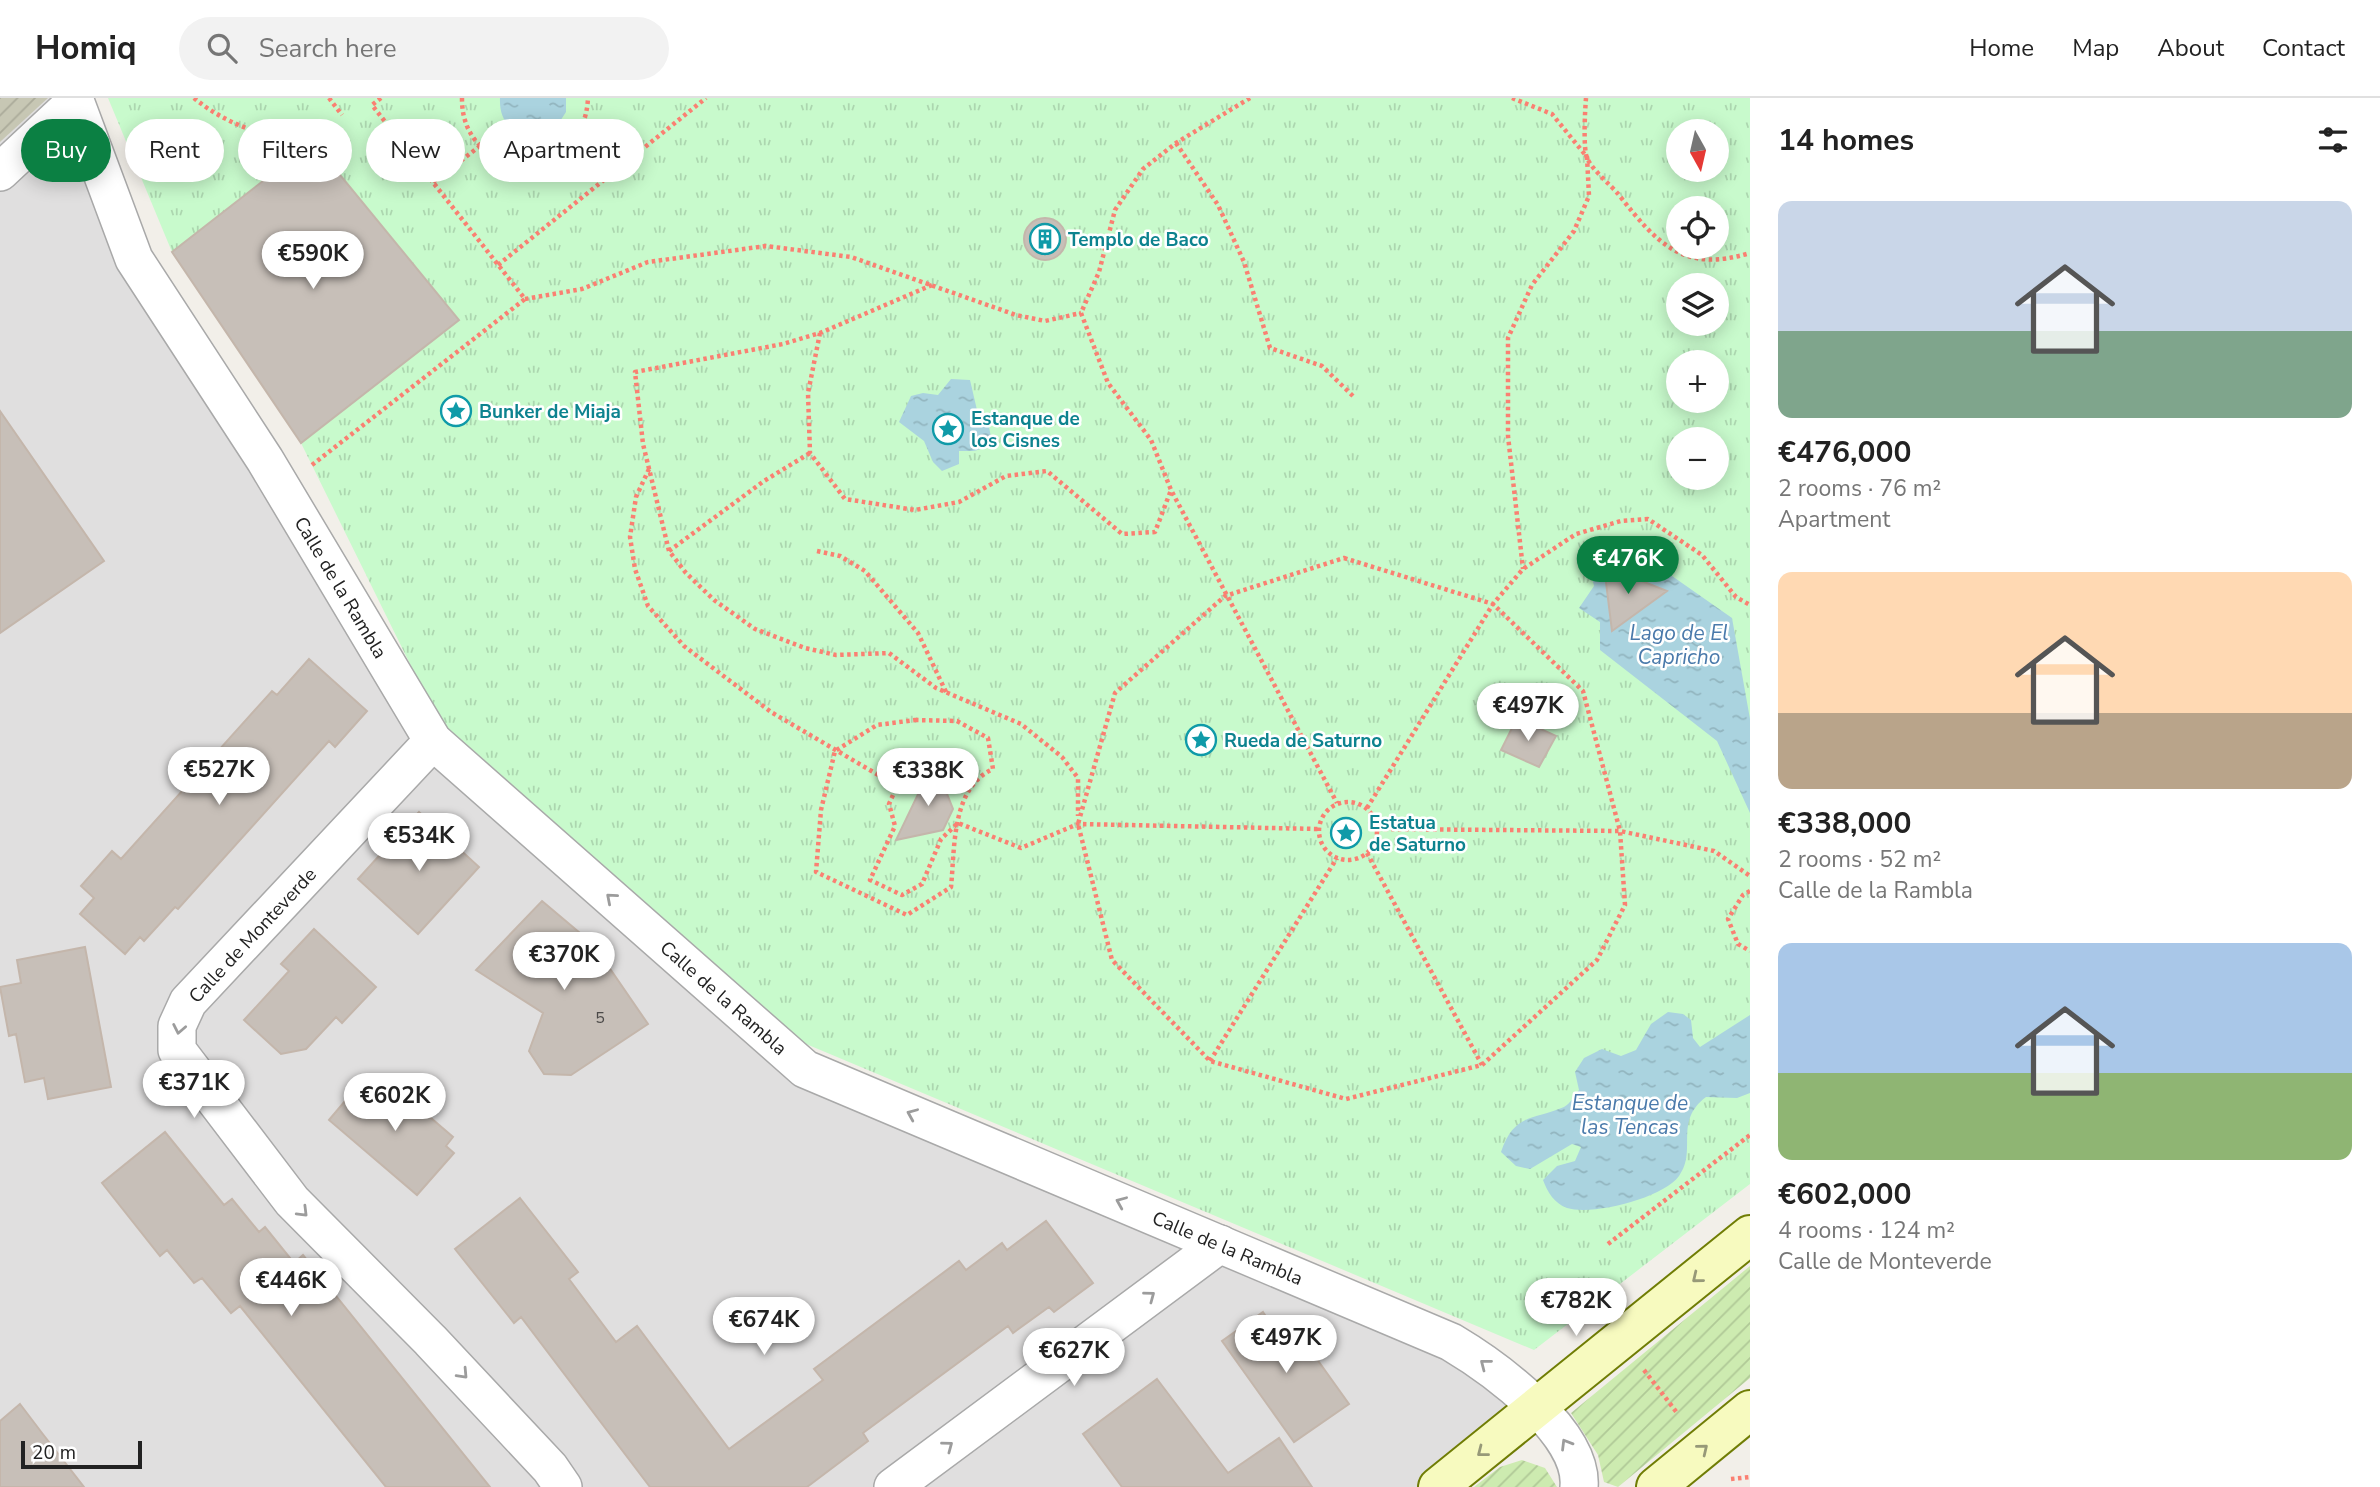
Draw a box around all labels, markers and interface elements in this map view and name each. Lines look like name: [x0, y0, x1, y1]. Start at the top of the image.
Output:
search box: [179, 17, 669, 80]
text: Homiq: [35, 26, 137, 71]
icon: search: [203, 29, 241, 67]
text: Search here: [259, 31, 397, 66]
text: Home: [1969, 32, 2034, 64]
text: Map: [2072, 32, 2119, 64]
text: About: [2157, 32, 2224, 64]
text: Contact: [2262, 32, 2345, 64]
chip: Buy: [21, 119, 111, 182]
chip: Rent: [125, 119, 224, 182]
chip: Filters: [238, 119, 352, 182]
chip: New: [366, 119, 465, 182]
chip: Apartment: [479, 119, 644, 182]
north arrow: [1666, 119, 1729, 182]
map controls: [1666, 119, 1729, 490]
text: 14 homes: [1778, 120, 1914, 161]
icon: filters: [2314, 121, 2352, 159]
button: locate: [1666, 196, 1729, 259]
building icon: Templo de Baco: [1028, 222, 1062, 256]
place label: Templo de Baco: [1068, 227, 1209, 253]
pin: €590K: [264, 232, 362, 291]
text: €590K: [278, 238, 348, 269]
icon: home: [2002, 246, 2128, 372]
button: layers: [1666, 273, 1729, 336]
button: +: [1666, 350, 1729, 413]
place icon: Bunker de Miaja: [439, 394, 473, 428]
place label: Bunker de Miaja: [479, 399, 621, 425]
place label: Estanque de los Cisnes: [971, 406, 1080, 454]
place icon: Estanque de los Cisnes: [931, 412, 965, 446]
button: −: [1666, 427, 1729, 490]
text: €476,000: [1778, 432, 1911, 473]
text: 2 rooms · 76 m²: [1778, 473, 1941, 504]
text: Apartment: [1778, 504, 1890, 535]
street label: Calle de la Rambla: [288, 512, 393, 664]
pin: €476K: [1579, 536, 1677, 596]
text: €476K: [1593, 543, 1663, 574]
icon: home: [2002, 617, 2128, 743]
water label: Lago de El Capricho: [1629, 619, 1729, 671]
pin: €497K: [1479, 684, 1577, 743]
text: €497K: [1493, 690, 1563, 721]
place icon: Rueda de Saturno: [1184, 723, 1218, 757]
place label: Rueda de Saturno: [1224, 728, 1382, 754]
pin: €527K: [170, 748, 268, 807]
pin: €338K: [879, 748, 977, 808]
text: €527K: [184, 754, 254, 785]
text: €338K: [893, 755, 963, 786]
text: €338,000: [1778, 803, 1911, 844]
place label: Estatua de Saturno: [1369, 810, 1466, 858]
pin: €534K: [370, 814, 468, 873]
place icon: Estatua de Saturno: [1329, 816, 1363, 850]
text: €534K: [384, 820, 454, 851]
text: 2 rooms · 52 m²: [1778, 844, 1941, 875]
street label: Calle de Monteverde: [183, 862, 322, 1009]
text: Calle de la Rambla: [1778, 875, 1973, 906]
one-way arrow: [606, 894, 619, 906]
pin: €370K: [515, 932, 613, 992]
street label: Calle de la Rambla: [654, 935, 792, 1061]
text: €370K: [529, 939, 599, 970]
icon: home: [2002, 988, 2128, 1114]
house number: 5: [595, 1007, 605, 1029]
one-way arrow: [172, 1023, 187, 1035]
pin: €371K: [145, 1060, 243, 1120]
text: €371K: [159, 1067, 229, 1098]
pin: €602K: [346, 1074, 444, 1133]
text: €602K: [360, 1080, 430, 1111]
water label: Estanque de las Tencas: [1572, 1089, 1688, 1141]
one-way arrow: [907, 1108, 919, 1122]
text: €602,000: [1778, 1174, 1911, 1215]
one-way arrow: [1116, 1196, 1129, 1210]
one-way arrow: [295, 1204, 308, 1217]
street label: Calle de la Rambla: [1148, 1205, 1307, 1292]
text: 4 rooms · 124 m²: [1778, 1215, 1955, 1246]
text: Calle de Monteverde: [1778, 1246, 1992, 1277]
pin: €446K: [242, 1258, 340, 1318]
text: €446K: [256, 1265, 326, 1296]
one-way arrow: [1692, 1270, 1705, 1283]
pin: €782K: [1527, 1278, 1625, 1338]
text: €782K: [1541, 1285, 1611, 1316]
one-way arrow: [1142, 1292, 1155, 1304]
pin: €674K: [715, 1298, 813, 1357]
text: €674K: [729, 1304, 799, 1335]
pin: €497K: [1237, 1316, 1335, 1375]
text: €497K: [1251, 1322, 1321, 1353]
pin: €627K: [1025, 1328, 1123, 1388]
text: €627K: [1039, 1335, 1109, 1366]
one-way arrow: [1481, 1360, 1493, 1373]
one-way arrow: [454, 1366, 467, 1379]
scale bar: [21, 1438, 142, 1470]
one-way arrow: [1562, 1439, 1575, 1452]
text: 20 m: [32, 1440, 76, 1466]
one-way arrow: [940, 1442, 953, 1455]
one-way arrow: [1477, 1444, 1490, 1457]
one-way arrow: [1695, 1445, 1708, 1457]

